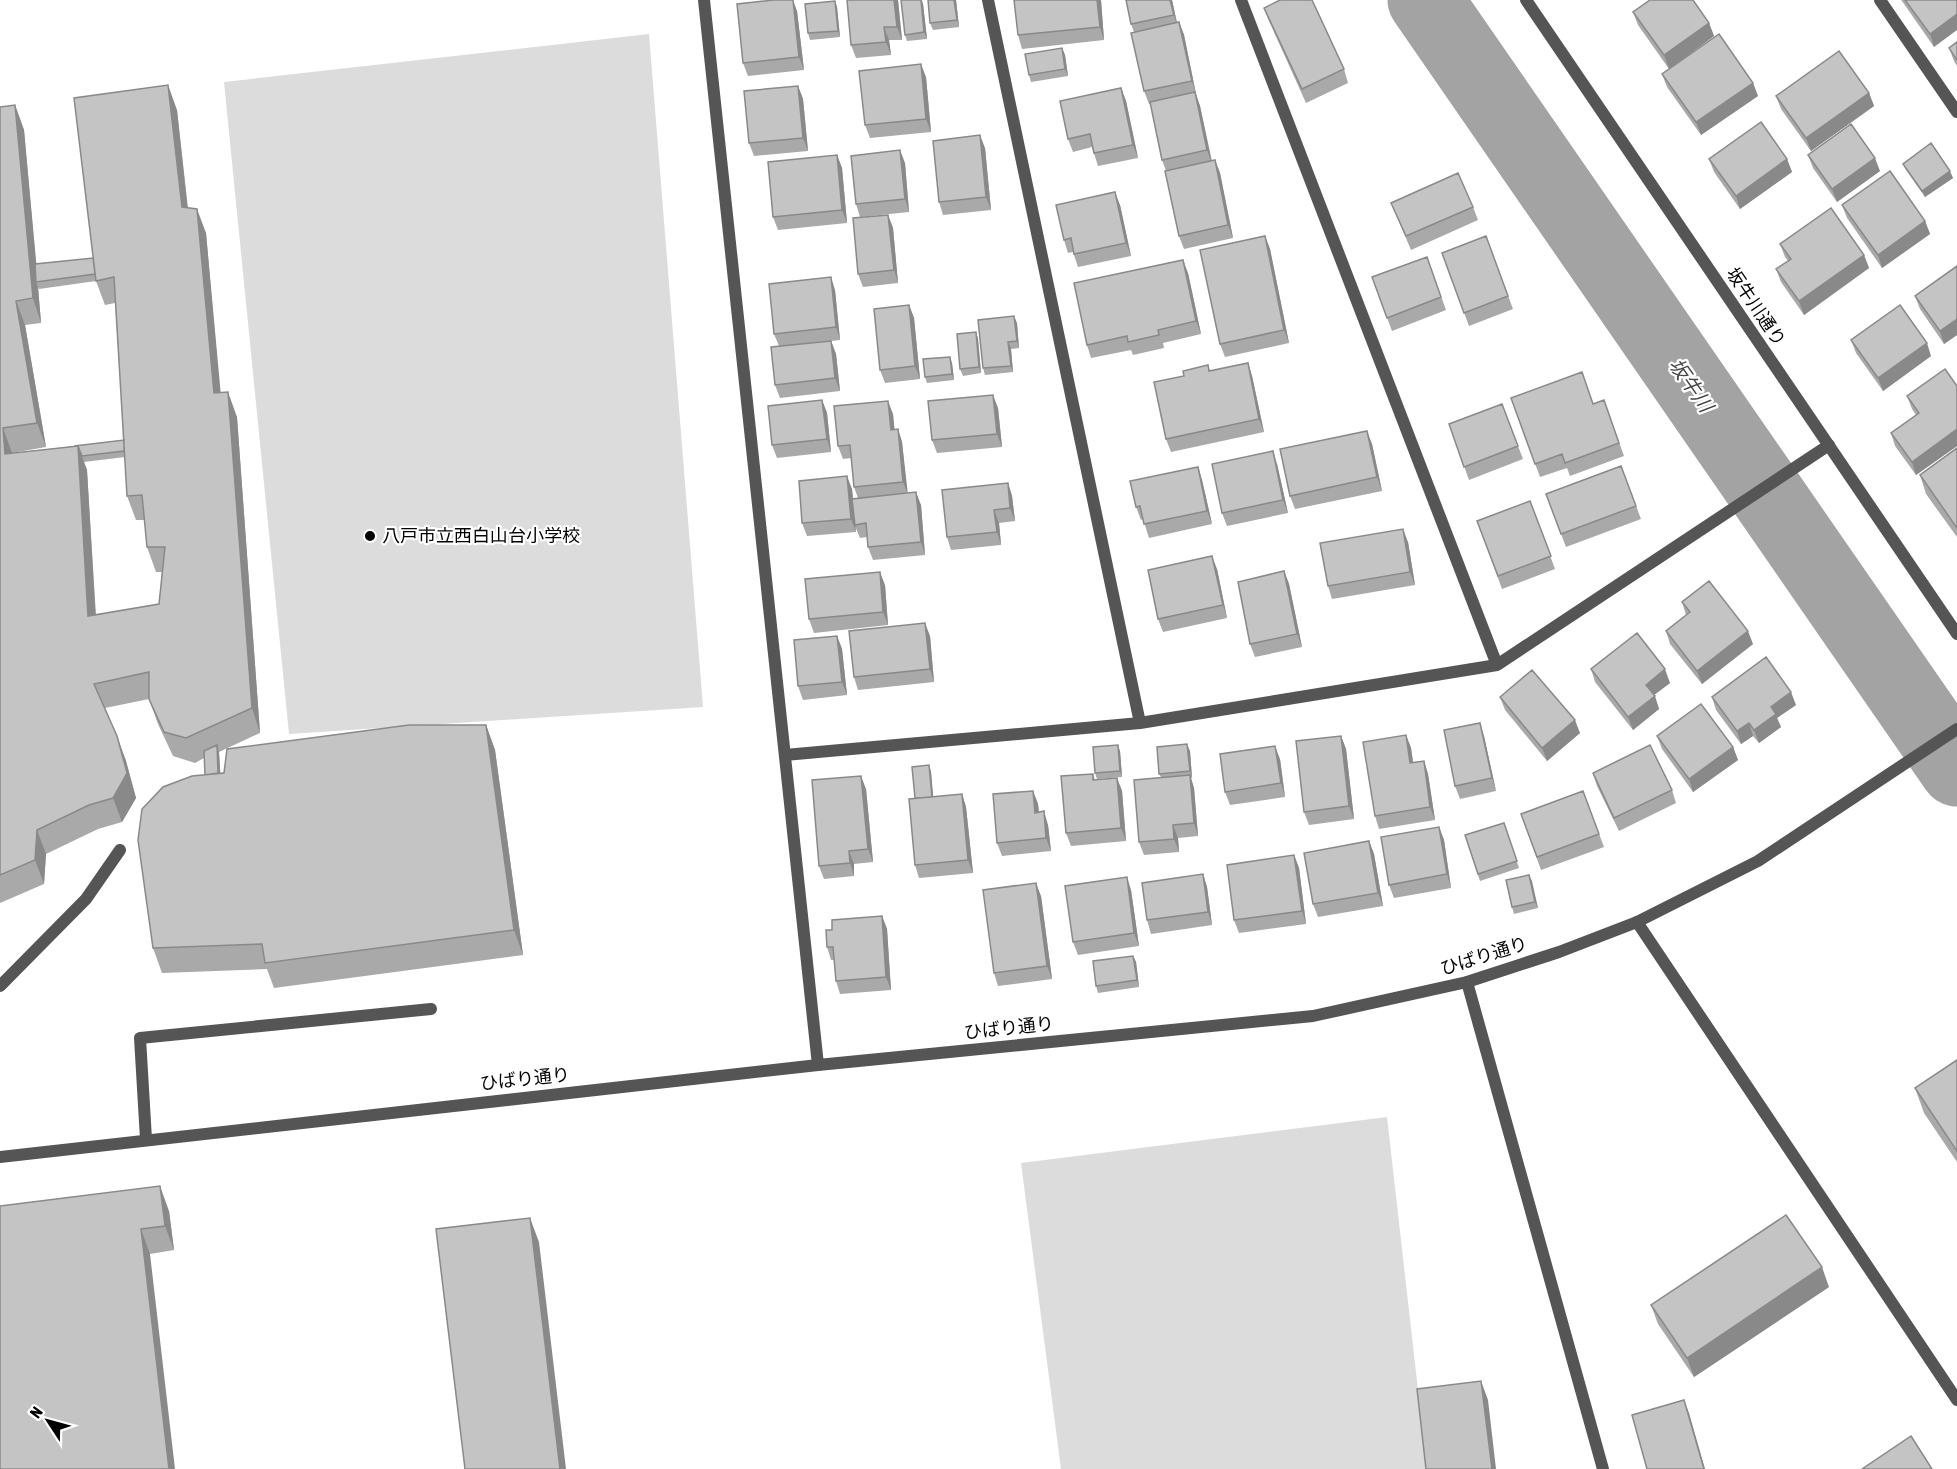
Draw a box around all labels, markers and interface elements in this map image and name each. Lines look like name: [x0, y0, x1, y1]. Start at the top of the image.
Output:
street label: 坂牛川通り: [1723, 264, 1790, 350]
water label: 坂牛川: [1665, 354, 1719, 418]
place label: 八戸市立西白山台小学校: [382, 525, 580, 546]
marker: 八戸市立西白山台小学校: [363, 529, 377, 543]
street label: ひばり通り: [1438, 932, 1530, 979]
street label: ひばり通り: [963, 1012, 1055, 1043]
street label: ひばり通り: [479, 1063, 571, 1094]
north arrow: [18, 1391, 78, 1451]
text: N: [26, 1403, 46, 1421]

